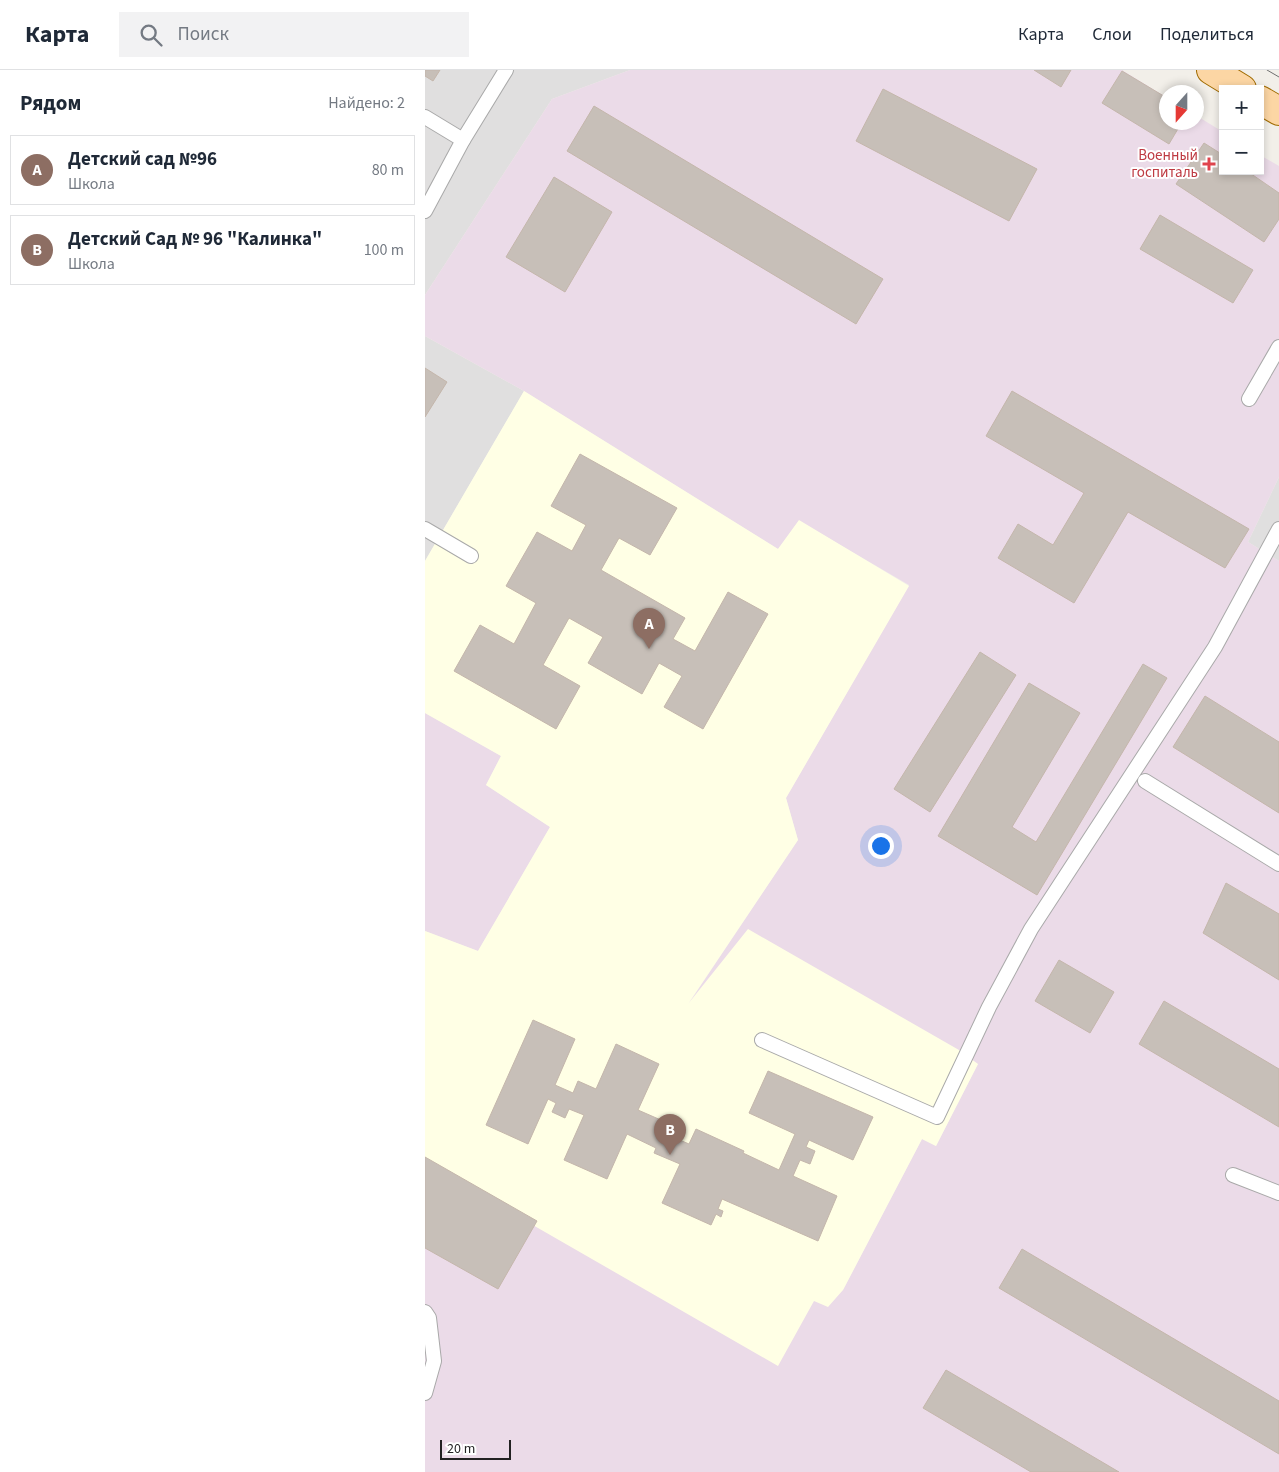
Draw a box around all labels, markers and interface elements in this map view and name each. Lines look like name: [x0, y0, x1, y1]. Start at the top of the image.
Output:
search box: [119, 12, 469, 57]
text: Карта: [25, 17, 89, 52]
icon: search: [137, 21, 165, 49]
text: Поиск: [177, 21, 229, 48]
text: Карта: [1018, 22, 1064, 47]
text: Слои: [1092, 22, 1132, 47]
text: Поделиться: [1160, 22, 1254, 47]
north arrow: [1159, 85, 1204, 130]
map controls: [1219, 85, 1264, 175]
button: +: [1219, 85, 1264, 130]
text: Рядом: [20, 88, 81, 118]
text: Найдено: 2: [328, 92, 405, 114]
button: −: [1219, 130, 1264, 175]
place label: Военный госпиталь: [1131, 145, 1198, 183]
text: Детский сад №96: [68, 146, 217, 173]
marker: Военный госпиталь: [1202, 157, 1216, 171]
text: A: [32, 159, 42, 181]
text: 80 m: [372, 159, 404, 181]
text: Школа: [68, 173, 115, 195]
text: Детский Сад № 96 "Калинка": [68, 226, 322, 253]
text: B: [32, 239, 42, 261]
text: 100 m: [364, 239, 404, 261]
text: Школа: [68, 253, 115, 275]
pin: A: [633, 608, 665, 649]
your location: [868, 833, 894, 859]
pin: B: [654, 1114, 686, 1155]
scale bar: [440, 1437, 511, 1460]
text: 20 m: [447, 1439, 475, 1459]

